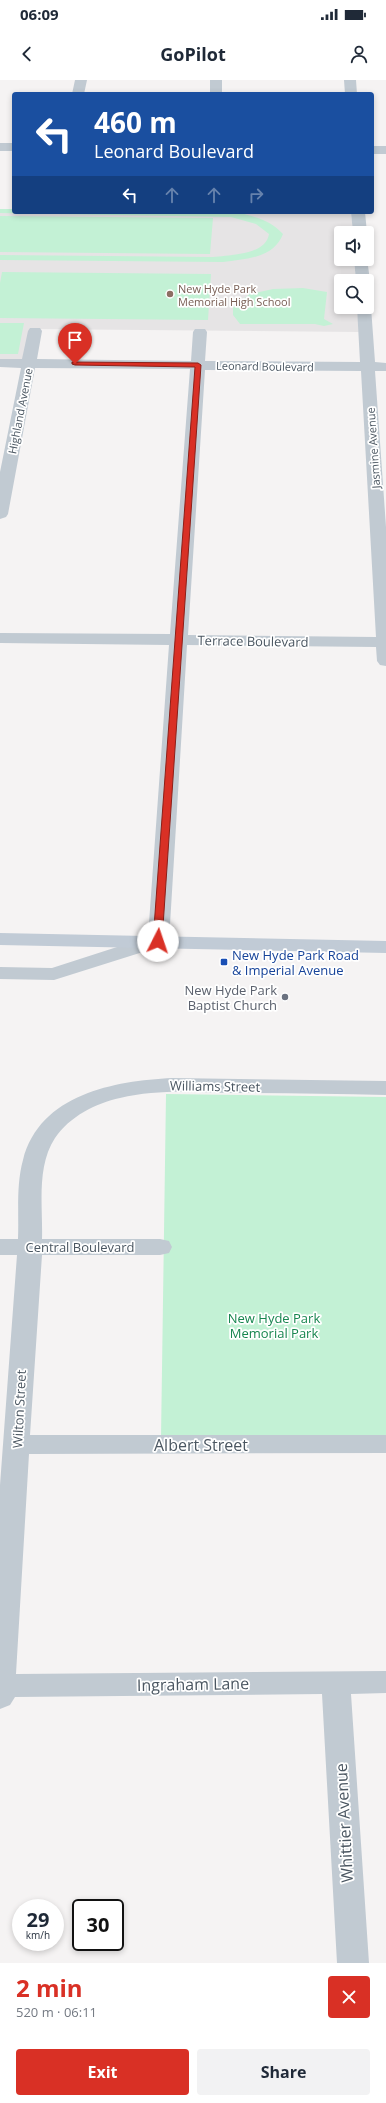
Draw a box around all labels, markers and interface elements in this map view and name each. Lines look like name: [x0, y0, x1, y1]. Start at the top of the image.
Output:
text: 06:09: [20, 4, 59, 24]
text: GoPilot: [160, 42, 226, 66]
icon: back: [16, 43, 38, 65]
icon: person: [348, 43, 370, 65]
text: 460 m: [94, 103, 177, 141]
icon: left: [28, 108, 80, 160]
text: Leonard Boulevard: [94, 139, 254, 163]
icon: left: [119, 184, 141, 206]
icon: ahead: [161, 184, 183, 206]
icon: ahead: [203, 184, 225, 206]
icon: right: [245, 184, 267, 206]
map controls: [334, 226, 374, 314]
button: sound: [334, 226, 374, 266]
button: search: [334, 274, 374, 314]
place label: New Hyde Park Memorial High School: [178, 281, 290, 309]
marker: New Hyde Park Memorial High School: [165, 289, 175, 299]
pin: [58, 323, 92, 364]
icon: arrive: [64, 329, 86, 351]
street label: Leonard Boulevard: [216, 358, 314, 374]
street label: Highland Avenue: [4, 367, 36, 455]
street label: Jasmine Avenue: [363, 407, 383, 490]
street label: Terrace Boulevard: [197, 631, 309, 651]
position arrow: [137, 920, 179, 962]
place label: New Hyde Park Road & Imperial Avenue: [232, 946, 359, 979]
marker: New Hyde Park Road & Imperial Avenue: [219, 957, 229, 967]
place label: New Hyde Park Baptist Church: [185, 981, 277, 1014]
marker: New Hyde Park Baptist Church: [280, 992, 290, 1002]
street label: Williams Street: [170, 1076, 261, 1096]
street label: Central Boulevard: [25, 1238, 135, 1256]
park label: New Hyde Park Memorial Park: [228, 1309, 320, 1342]
street label: Wilton Street: [8, 1369, 30, 1449]
street label: Albert Street: [154, 1434, 248, 1456]
street label: Ingraham Lane: [137, 1672, 249, 1696]
street label: Whittier Avenue: [330, 1763, 358, 1883]
speed limit sign: 30: [72, 1899, 124, 1951]
text: 29: [27, 1906, 49, 1933]
text: km/h: [26, 1928, 50, 1942]
text: 2 min: [16, 1971, 83, 2004]
button: close: [328, 1976, 370, 2018]
text: 520 m · 06:11: [16, 2003, 97, 2021]
button: Exit: [16, 2049, 189, 2095]
button: Share: [197, 2049, 370, 2095]

